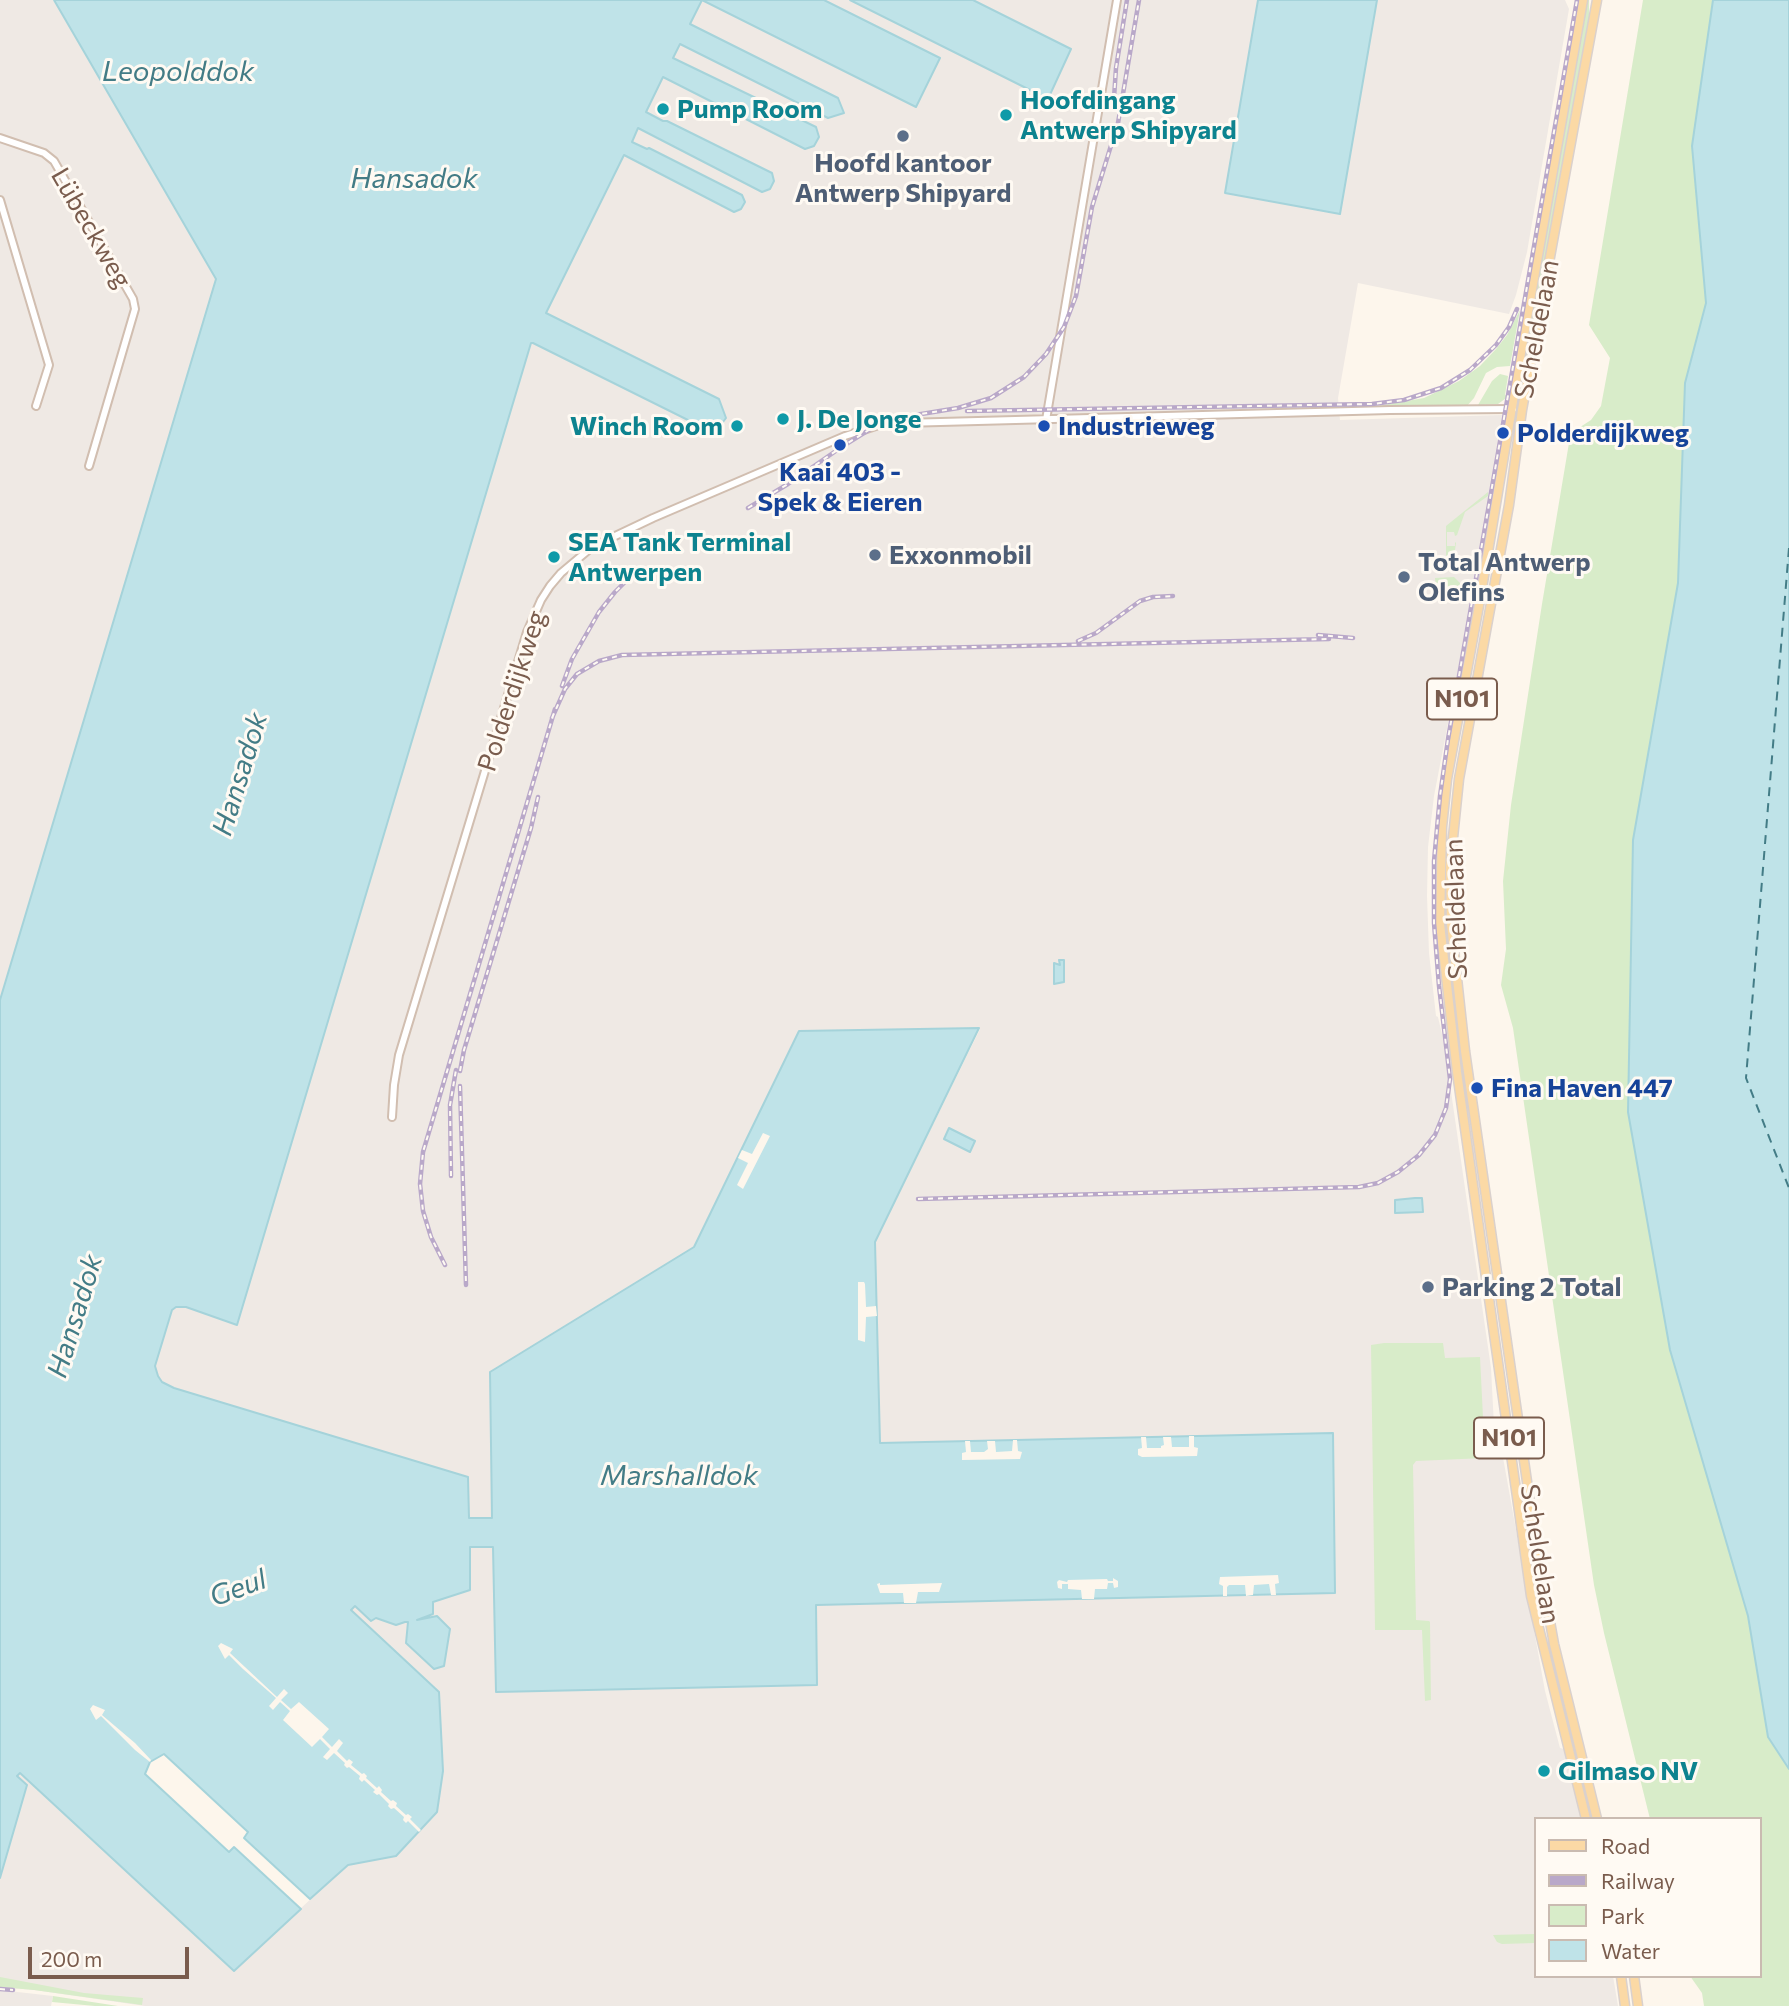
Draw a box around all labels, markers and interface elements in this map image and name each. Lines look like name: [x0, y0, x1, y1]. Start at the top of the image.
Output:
water label: Leopolddok: [102, 55, 254, 89]
place label: Hoofdingang Antwerp Shipyard: [1020, 84, 1237, 146]
place label: Pump Room: [677, 93, 823, 125]
marker: Pump Room: [655, 101, 671, 117]
marker: Hoofdingang Antwerp Shipyard: [998, 107, 1014, 123]
marker: Hoofd kantoor Antwerp Shipyard: [895, 128, 911, 144]
place label: Hoofd kantoor Antwerp Shipyard: [795, 147, 1011, 208]
street label: Lübeckweg: [44, 162, 138, 294]
water label: Hansadok: [350, 162, 478, 196]
street label: Scheldelaan: [1508, 257, 1566, 401]
place label: J. De Jonge: [797, 403, 921, 435]
place label: Winch Room: [570, 410, 723, 442]
place label: Industrieweg: [1058, 410, 1214, 442]
marker: J. De Jonge: [775, 411, 791, 427]
place label: Polderdijkweg: [1517, 417, 1689, 449]
marker: Winch Room: [729, 418, 745, 434]
marker: Industrieweg: [1036, 418, 1052, 434]
marker: Polderdijkweg: [1495, 425, 1511, 441]
marker: Kaai 403 - Spek & Eieren: [832, 437, 848, 453]
place label: Kaai 403 - Spek & Eieren: [758, 456, 922, 518]
place label: SEA Tank Terminal Antwerpen: [568, 526, 791, 588]
place label: Exxonmobil: [889, 539, 1032, 571]
place label: Total Antwerp Olefins: [1418, 546, 1591, 608]
marker: Exxonmobil: [867, 547, 883, 563]
marker: SEA Tank Terminal Antwerpen: [546, 549, 562, 565]
marker: Total Antwerp Olefins: [1396, 569, 1412, 585]
street label: Polderdijkweg: [471, 607, 553, 775]
road number: N101: [1427, 678, 1497, 720]
water label: Hansadok: [205, 708, 275, 840]
street label: Scheldelaan: [1438, 838, 1474, 980]
place label: Fina Haven 447: [1491, 1072, 1673, 1104]
marker: Fina Haven 447: [1469, 1080, 1485, 1096]
water label: Hansadok: [40, 1250, 110, 1382]
place label: Parking 2 Total: [1442, 1271, 1622, 1303]
marker: Parking 2 Total: [1420, 1279, 1436, 1295]
road number: N101: [1474, 1418, 1544, 1458]
water label: Marshalldok: [600, 1459, 758, 1493]
street label: Scheldelaan: [1514, 1482, 1566, 1626]
water label: Geul: [205, 1562, 271, 1614]
place label: Gilmaso NV: [1558, 1755, 1698, 1787]
marker: Gilmaso NV: [1536, 1763, 1552, 1779]
legend: [1534, 1817, 1761, 1978]
text: Road: [1601, 1833, 1650, 1858]
text: Railway: [1601, 1868, 1675, 1893]
text: Park: [1601, 1903, 1645, 1928]
scale bar: [32, 1932, 192, 1976]
text: Water: [1601, 1938, 1660, 1963]
text: 200 m: [41, 1946, 102, 1971]

